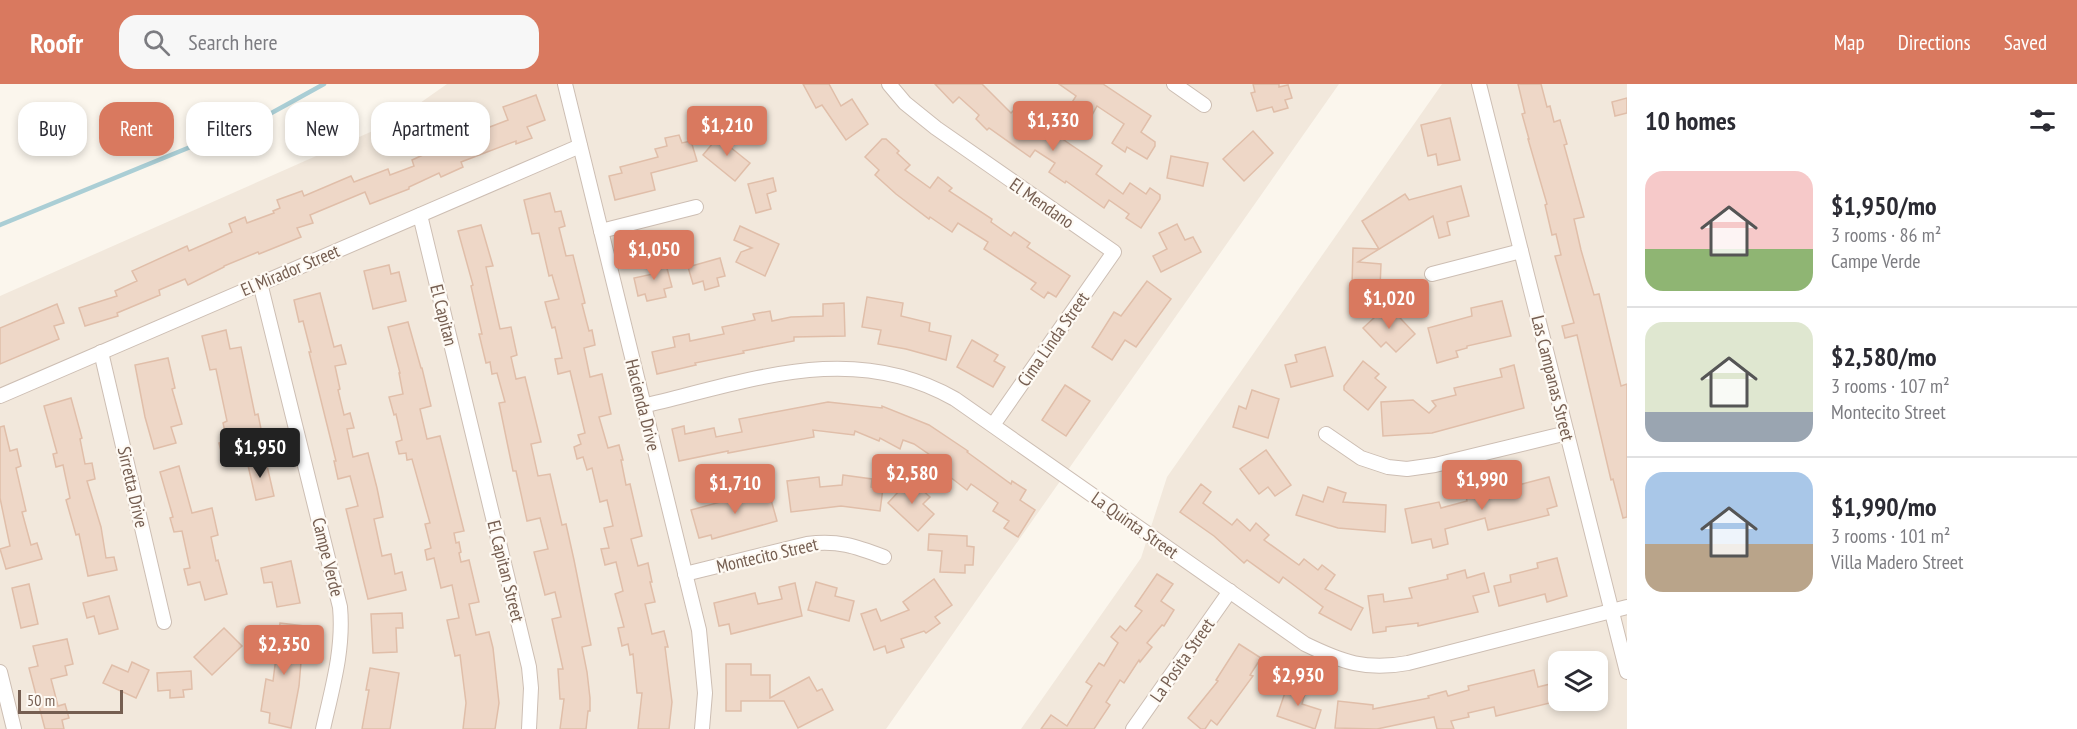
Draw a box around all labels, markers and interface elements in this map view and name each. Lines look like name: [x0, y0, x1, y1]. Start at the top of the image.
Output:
search box: [119, 15, 539, 69]
text: Roofr: [30, 24, 83, 61]
icon: search: [140, 26, 173, 59]
text: Search here: [188, 28, 278, 56]
text: Map: [1834, 29, 1865, 56]
text: Directions: [1898, 29, 1971, 56]
text: Saved: [2004, 29, 2047, 56]
pin: $1,330: [1004, 101, 1102, 152]
chip: Buy: [18, 102, 87, 156]
chip: Rent: [99, 102, 174, 156]
chip: Filters: [186, 102, 273, 156]
chip: New: [285, 102, 359, 156]
chip: Apartment: [371, 102, 490, 156]
text: 10 homes: [1645, 104, 1736, 137]
icon: filters: [2026, 104, 2059, 137]
pin: $1,210: [678, 106, 776, 157]
text: $1,330: [1027, 107, 1079, 133]
text: $1,210: [701, 112, 753, 138]
street label: El Mendano: [1005, 173, 1079, 234]
text: $1,950/mo: [1831, 189, 1937, 222]
icon: home: [1693, 195, 1765, 267]
text: 3 rooms · 86 m²: [1831, 222, 1941, 248]
pin: $1,050: [605, 230, 703, 281]
text: $1,050: [628, 236, 680, 262]
street label: El Mirador Street: [237, 239, 343, 301]
text: Campe Verde: [1831, 248, 1921, 274]
pin: $1,020: [1340, 279, 1438, 330]
street label: El Capitan: [425, 282, 463, 348]
text: $1,020: [1363, 285, 1415, 311]
street label: Cima Linda Street: [1012, 287, 1094, 391]
street label: Las Campanas Street: [1526, 313, 1580, 443]
text: $2,580/mo: [1831, 340, 1937, 373]
icon: home: [1693, 346, 1765, 418]
street label: Hacienda Drive: [620, 357, 666, 453]
text: 3 rooms · 107 m²: [1831, 373, 1950, 399]
text: Montecito Street: [1831, 399, 1946, 425]
pin: $1,950: [211, 428, 309, 479]
text: $1,950: [234, 434, 286, 460]
street label: Sirretta Drive: [113, 444, 153, 530]
pin: $2,580: [863, 454, 961, 505]
text: $2,580: [886, 460, 938, 486]
pin: $1,990: [1433, 460, 1531, 511]
pin: $1,710: [686, 464, 784, 515]
text: $1,990: [1456, 466, 1508, 492]
text: $1,710: [709, 470, 761, 496]
street label: La Quinta Street: [1087, 487, 1183, 563]
text: $1,990/mo: [1831, 490, 1937, 523]
icon: home: [1693, 496, 1765, 568]
street label: Campe Verde: [307, 515, 349, 599]
street label: El Capitan Street: [482, 518, 530, 624]
text: 3 rooms · 101 m²: [1831, 523, 1950, 549]
street label: Montecito Street: [714, 532, 820, 578]
text: Villa Madero Street: [1831, 549, 1964, 575]
street label: La Posita Street: [1145, 614, 1219, 706]
pin: $2,350: [235, 625, 333, 676]
text: $2,350: [258, 631, 310, 657]
map controls: [1548, 651, 1608, 711]
button: layers: [1548, 651, 1608, 711]
pin: $2,930: [1249, 656, 1347, 707]
text: $2,930: [1272, 662, 1324, 688]
scale bar: [18, 687, 123, 714]
text: 50 m: [27, 690, 55, 710]

